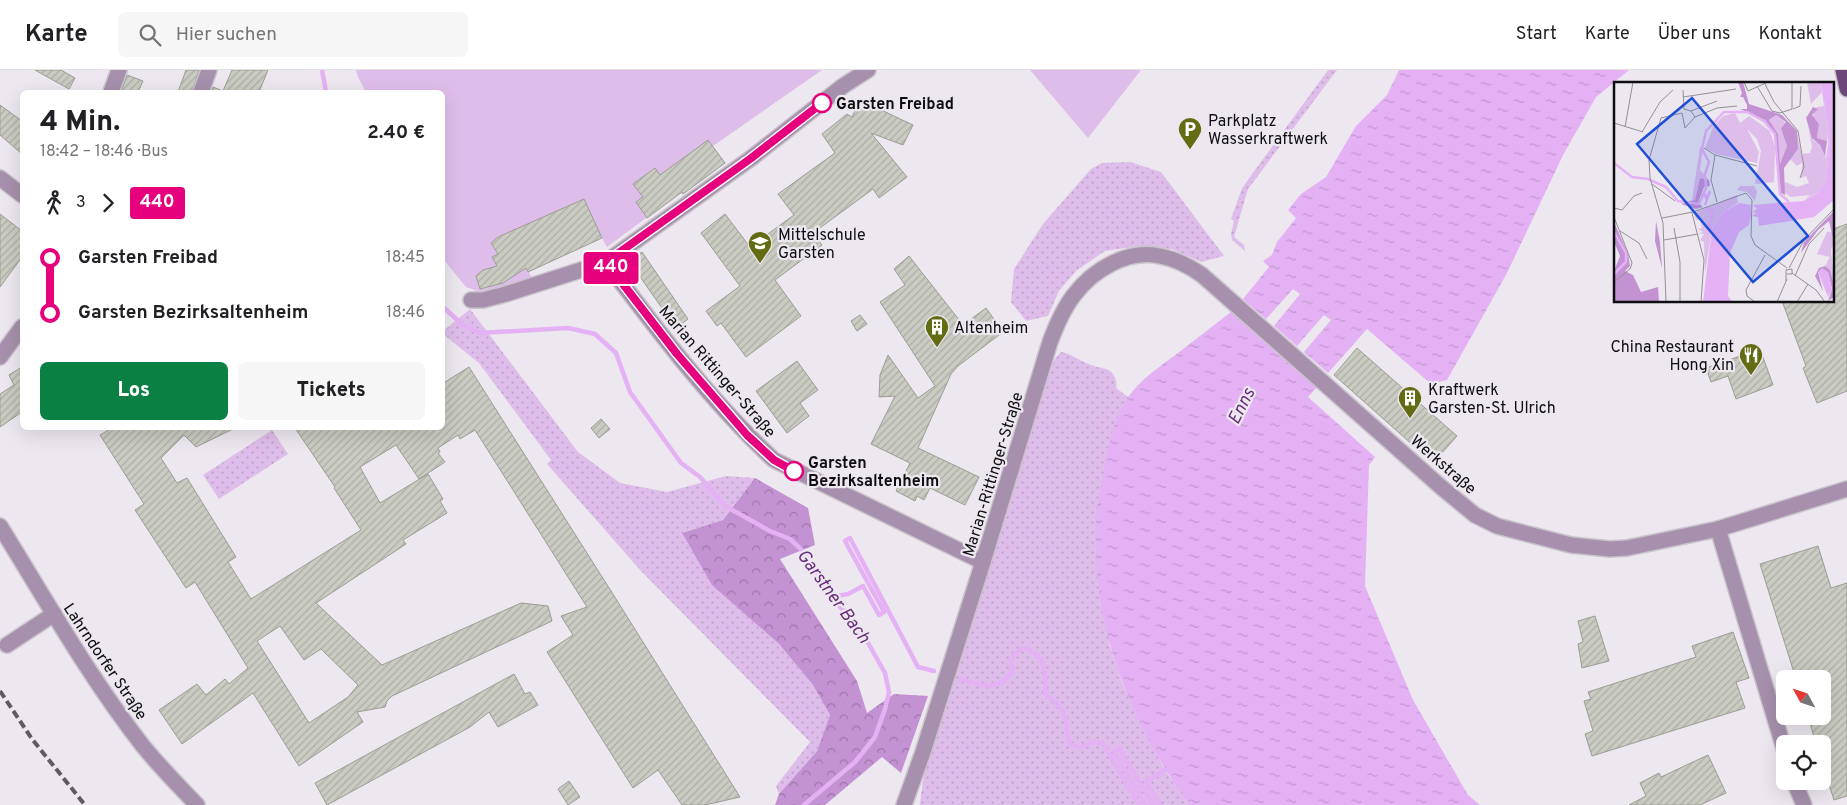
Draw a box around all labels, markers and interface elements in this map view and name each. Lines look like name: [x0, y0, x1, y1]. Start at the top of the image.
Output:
search box: [118, 12, 468, 57]
text: Karte: [25, 20, 88, 50]
icon: search: [136, 21, 164, 49]
text: Hier suchen: [176, 23, 277, 47]
text: Start: [1516, 23, 1557, 46]
text: Karte: [1585, 23, 1630, 46]
text: Über uns: [1658, 23, 1730, 46]
text: Kontakt: [1758, 23, 1822, 46]
inset map: [1614, 82, 1834, 302]
marker: Garsten Freibad: [812, 93, 832, 113]
place label: Garsten Freibad: [836, 95, 954, 115]
text: 4 Min.: [40, 105, 120, 141]
place label: Parkplatz Wasserkraftwerk: [1208, 112, 1328, 150]
parking icon: Parkplatz Wasserkraftwerk: [1177, 116, 1203, 150]
text: 2.40 €: [367, 121, 425, 145]
text: 18:42 – 18:46 · Bus: [40, 142, 168, 162]
icon: walk: [40, 189, 68, 217]
icon: forward: [94, 189, 122, 217]
text: 440: [140, 191, 175, 214]
text: 3: [76, 193, 86, 213]
place label: Mittelschule Garsten: [778, 226, 866, 264]
school or university icon: Mittelschule Garsten: [747, 230, 773, 264]
text: Garsten Freibad: [78, 246, 218, 270]
text: 18:45: [386, 248, 425, 268]
line badge: 440: [582, 252, 640, 284]
text: 440: [594, 256, 628, 279]
text: Garsten Bezirksaltenheim: [78, 301, 308, 325]
street label: Marian Rittinger-Straße: [654, 302, 779, 442]
text: 18:46: [386, 303, 425, 323]
building icon: Altenheim: [924, 314, 950, 348]
place label: Altenheim: [954, 319, 1028, 339]
place label: China Restaurant Hong Xin: [1611, 338, 1734, 376]
restaurant icon: China Restaurant Hong Xin: [1738, 342, 1764, 376]
button: Los: [40, 362, 228, 420]
button: Tickets: [238, 362, 425, 420]
place label: Kraftwerk Garsten-St. Ulrich: [1428, 381, 1556, 419]
water label: Enns: [1223, 384, 1262, 429]
building icon: Kraftwerk Garsten-St. Ulrich: [1397, 385, 1423, 419]
street label: Marian-Rittinger-Straße: [959, 390, 1028, 559]
street label: Werkstraße: [1406, 431, 1480, 500]
place label: Garsten Bezirksaltenheim: [808, 454, 939, 492]
marker: Garsten Bezirksaltenheim: [784, 461, 804, 481]
water label: Garstner Bach: [791, 545, 875, 649]
street label: Lahrndorfer Straße: [58, 600, 151, 724]
north arrow: [1776, 670, 1831, 725]
map controls: [1776, 670, 1831, 790]
button: locate: [1776, 735, 1831, 790]

